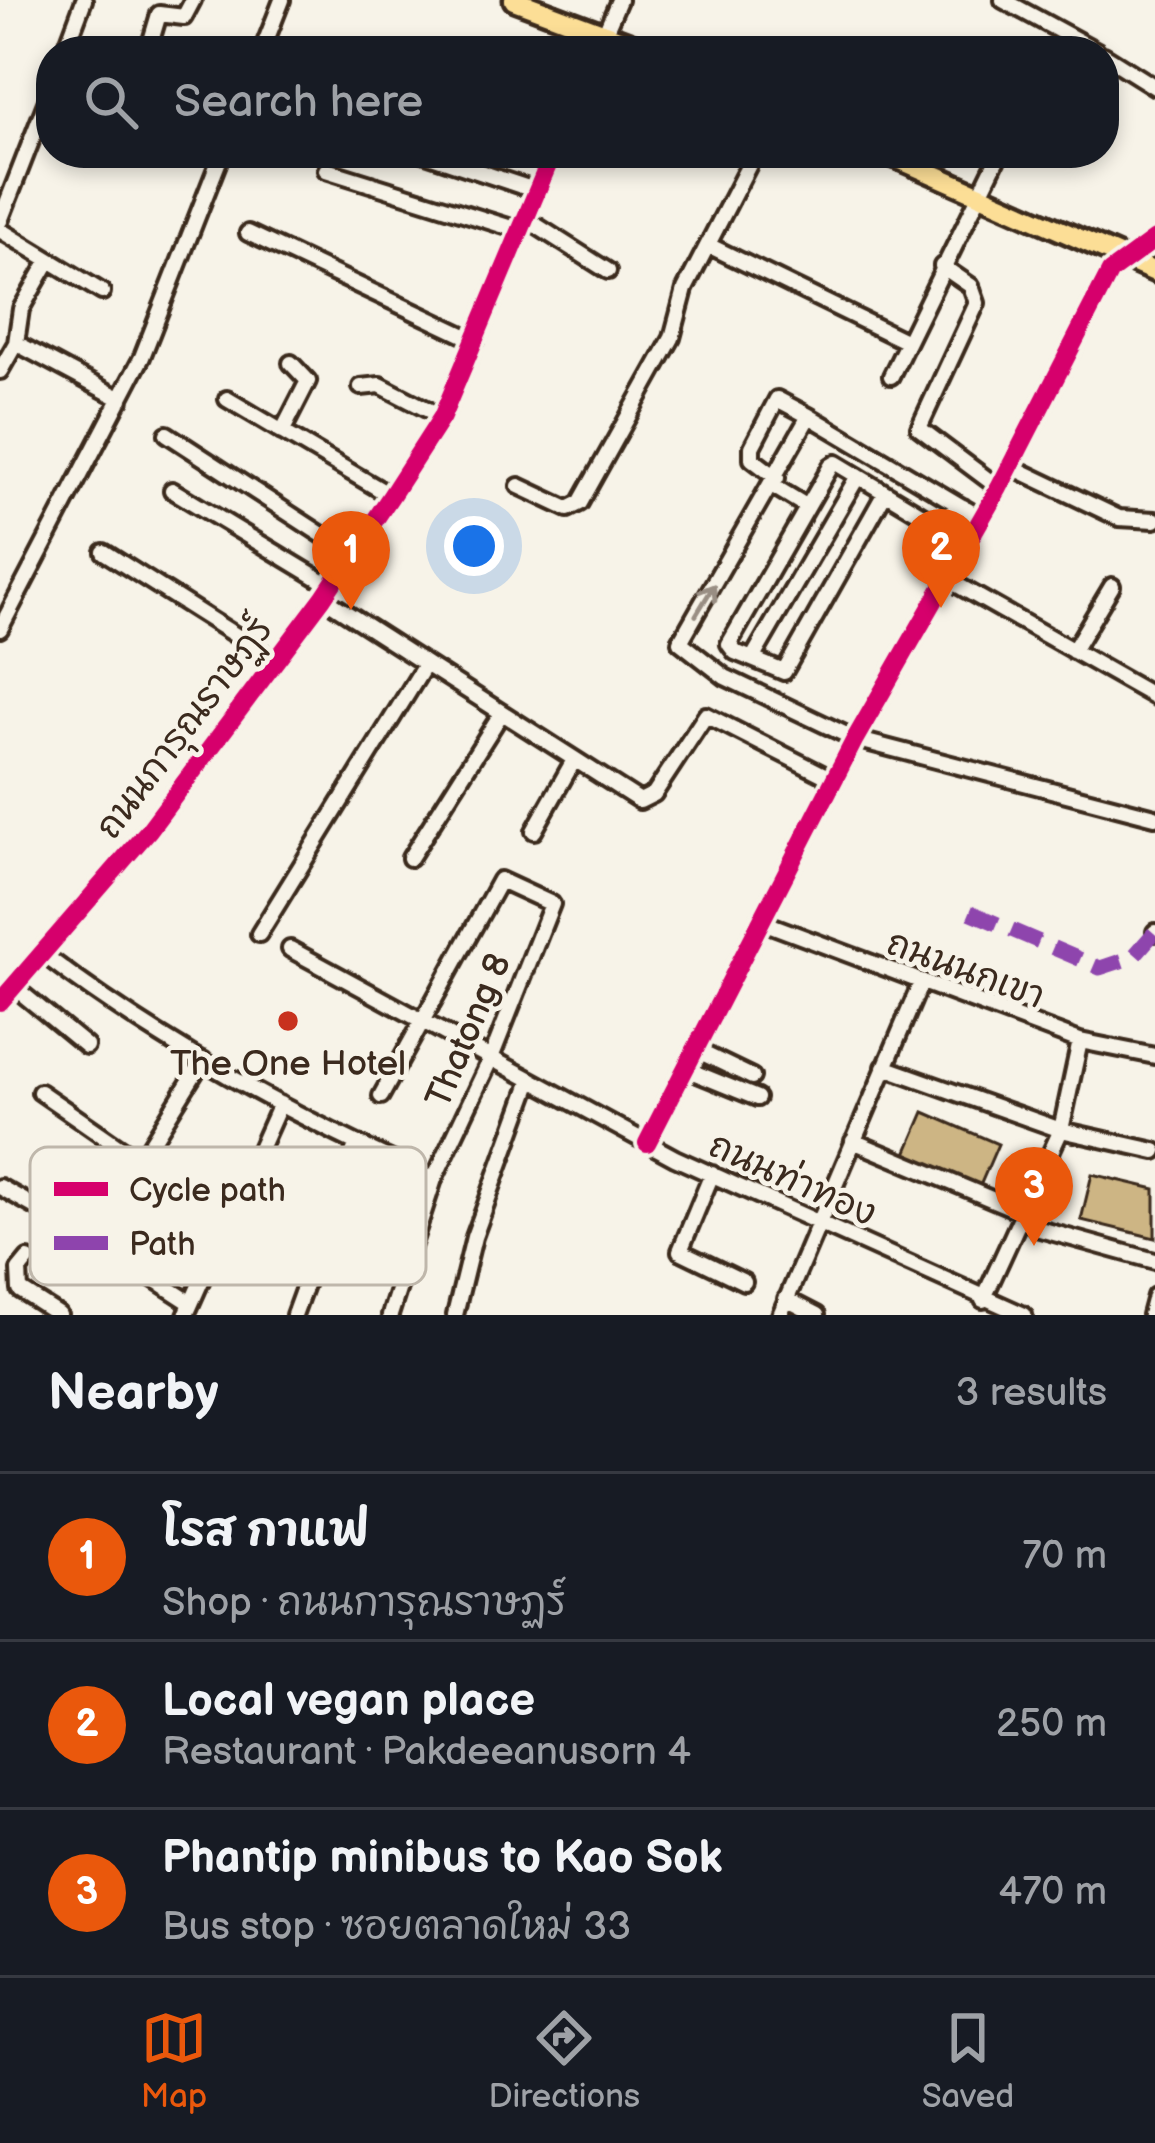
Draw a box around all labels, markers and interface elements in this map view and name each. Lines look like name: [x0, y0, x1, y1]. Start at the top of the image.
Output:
search box: [36, 36, 1119, 168]
icon: search: [78, 69, 144, 135]
text: Search here: [174, 75, 423, 130]
pin: 2: [902, 509, 980, 608]
pin: 1: [312, 511, 390, 610]
your location: [444, 516, 504, 576]
one-way arrow: [693, 584, 717, 618]
street label: ถนนการุณราษฏร์: [85, 607, 286, 850]
street label: ถนนนกเขา: [880, 922, 1050, 1019]
street label: Thatong 8: [418, 947, 521, 1114]
marker: The One Hotel: [275, 1008, 301, 1034]
place label: The One Hotel: [170, 1043, 406, 1086]
street label: ถนนท่าทอง: [702, 1123, 883, 1236]
legend: [30, 1147, 426, 1285]
pin: 3: [995, 1147, 1073, 1246]
text: Cycle path: [129, 1171, 286, 1211]
text: Path: [129, 1225, 196, 1265]
text: Nearby: [48, 1363, 219, 1424]
text: 3 results: [955, 1370, 1107, 1417]
text: โรส กาแฟ: [162, 1504, 369, 1559]
text: 1: [79, 1533, 95, 1580]
text: 70 m: [1022, 1533, 1107, 1580]
text: Shop · ถนนการุณราษฏร์: [162, 1580, 566, 1627]
text: Local vegan place: [162, 1674, 535, 1729]
text: 2: [75, 1701, 99, 1748]
text: 250 m: [996, 1701, 1107, 1748]
text: Restaurant · Pakdeeanusorn 4: [162, 1729, 691, 1776]
text: Phantip minibus to Kao Sok: [162, 1831, 722, 1886]
text: 3: [76, 1869, 98, 1916]
text: 470 m: [998, 1869, 1107, 1916]
text: Bus stop · ซอยตลาดใหม่ 33: [162, 1904, 631, 1951]
tab: Map: [141, 2005, 207, 2117]
tab: Directions: [488, 2005, 640, 2117]
tab: Saved: [922, 2005, 1014, 2117]

